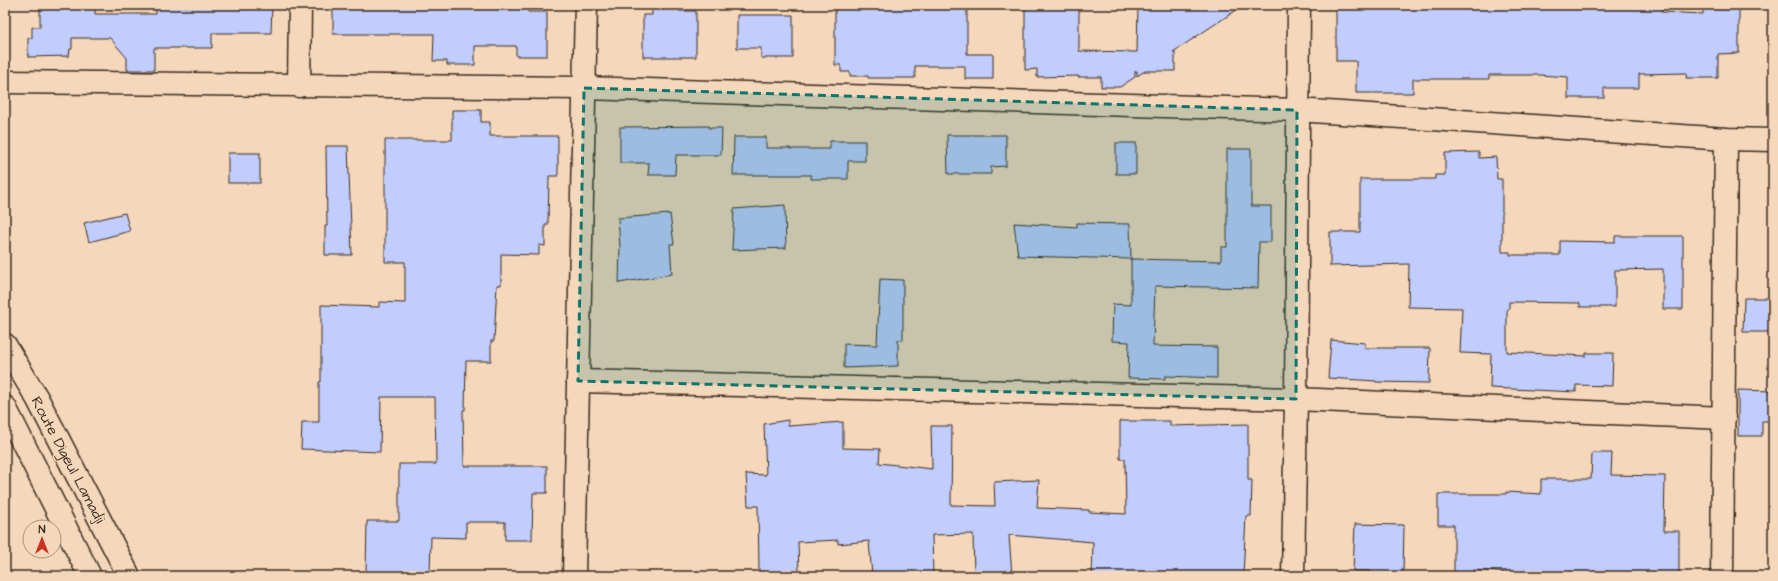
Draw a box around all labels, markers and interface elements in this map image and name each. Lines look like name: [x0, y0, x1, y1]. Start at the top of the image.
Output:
street label: Route Digeul Lamadji: [25, 393, 111, 528]
north arrow: [22, 519, 62, 559]
text: N: [39, 522, 46, 537]

